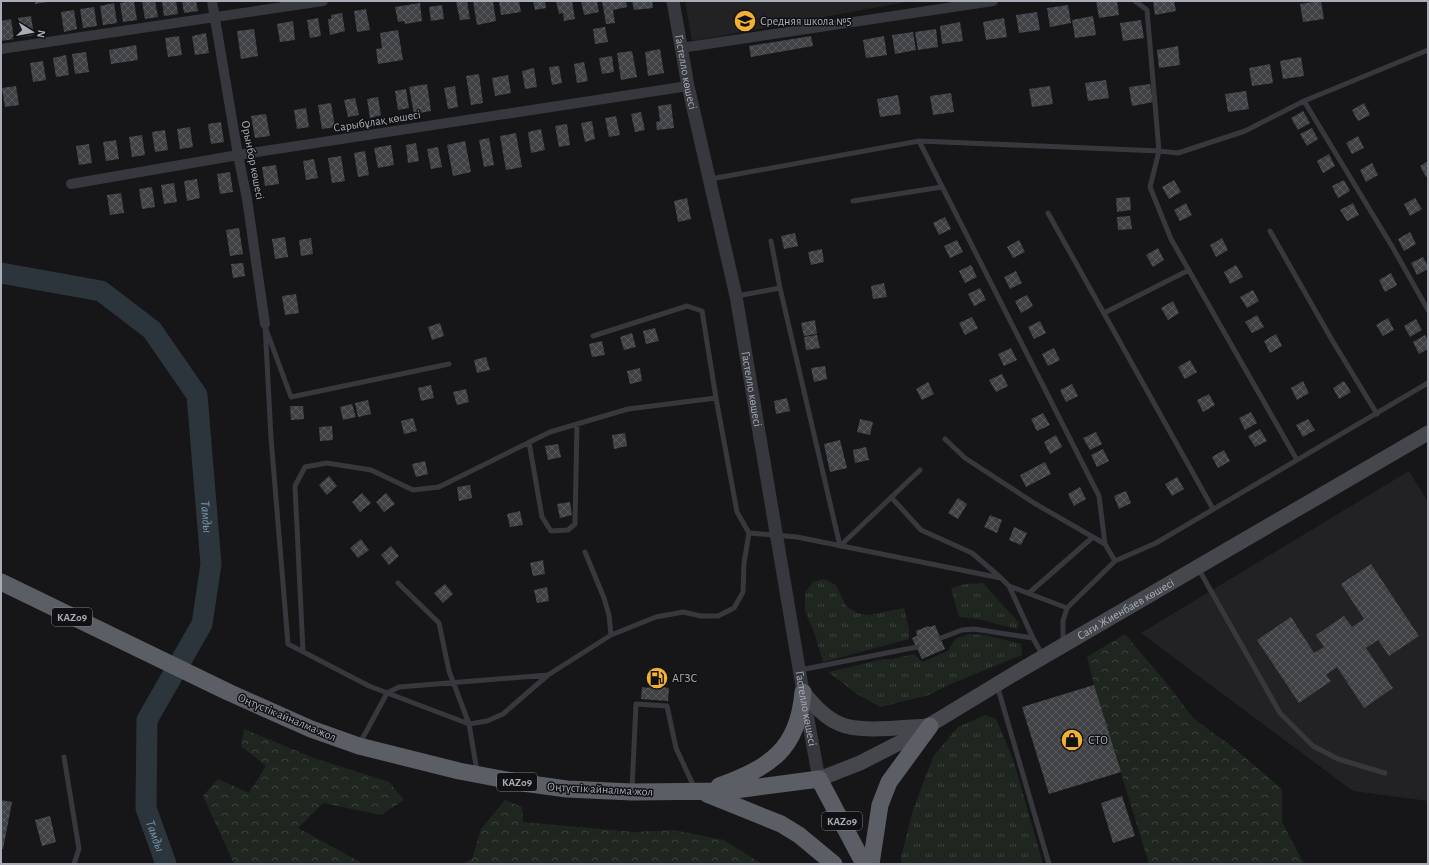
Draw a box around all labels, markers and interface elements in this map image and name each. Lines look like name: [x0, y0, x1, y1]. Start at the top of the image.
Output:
school or university icon: Средняя школа №5: [732, 8, 758, 34]
north arrow: [12, 12, 52, 52]
place label: Средняя школа №5: [760, 15, 851, 27]
text: N: [35, 29, 47, 39]
street label: Гастелло көшесі: [673, 33, 699, 110]
street label: Сарыбұлақ көшесі: [333, 108, 421, 134]
street label: Орынбор көшесі: [239, 119, 267, 201]
street label: Гастелло көшесі: [739, 350, 764, 427]
water label: Тамды: [198, 500, 213, 534]
street label: Сағи Жиенбаев көшесі: [1075, 576, 1176, 642]
road number: KAZ09: [52, 608, 92, 626]
fuel station icon: АГЗС: [644, 665, 670, 691]
street label: Гастелло көшесі: [794, 670, 819, 747]
place label: АГЗС: [672, 672, 698, 684]
street label: Оңтүстік айналма жол: [236, 691, 338, 743]
shop icon: СТО: [1059, 727, 1085, 753]
place label: СТО: [1088, 734, 1108, 746]
road number: KAZ09: [497, 773, 537, 791]
street label: Оңтүстік айналма жол: [547, 780, 653, 798]
road number: KAZ09: [822, 812, 862, 830]
water label: Тамды: [143, 819, 166, 853]

